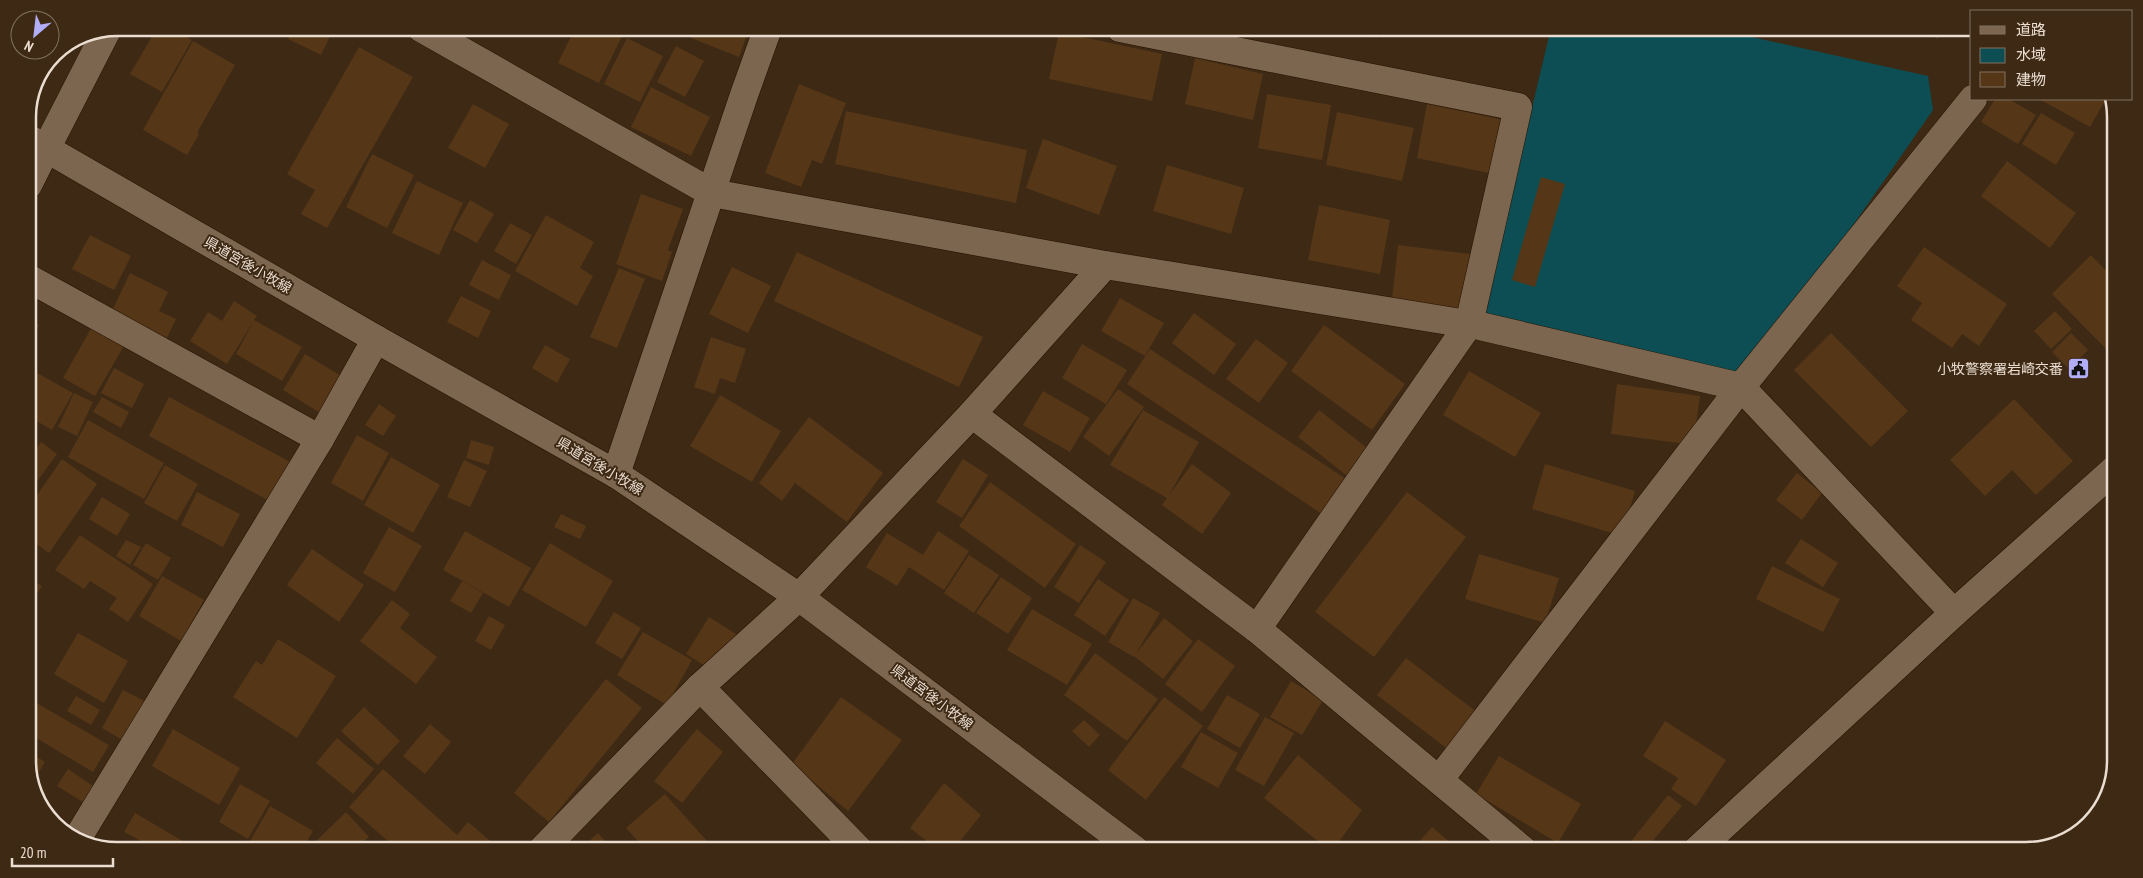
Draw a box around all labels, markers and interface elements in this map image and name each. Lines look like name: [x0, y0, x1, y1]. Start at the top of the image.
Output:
north arrow: [10, 10, 60, 60]
legend: [1970, 10, 2133, 100]
text: 道路: [2016, 20, 2046, 39]
text: N: [21, 37, 36, 56]
text: 水域: [2016, 45, 2046, 64]
text: 建物: [2016, 70, 2046, 89]
street label: 県道宮後小牧線: [201, 233, 295, 297]
public building icon: 小牧警察署岩崎交番: [2067, 357, 2091, 381]
place label: 小牧警察署岩崎交番: [1937, 360, 2063, 378]
street label: 県道宮後小牧線: [553, 433, 647, 499]
street label: 県道宮後小牧線: [887, 660, 977, 734]
scale bar: [12, 836, 114, 868]
text: 20 m: [20, 843, 46, 862]

